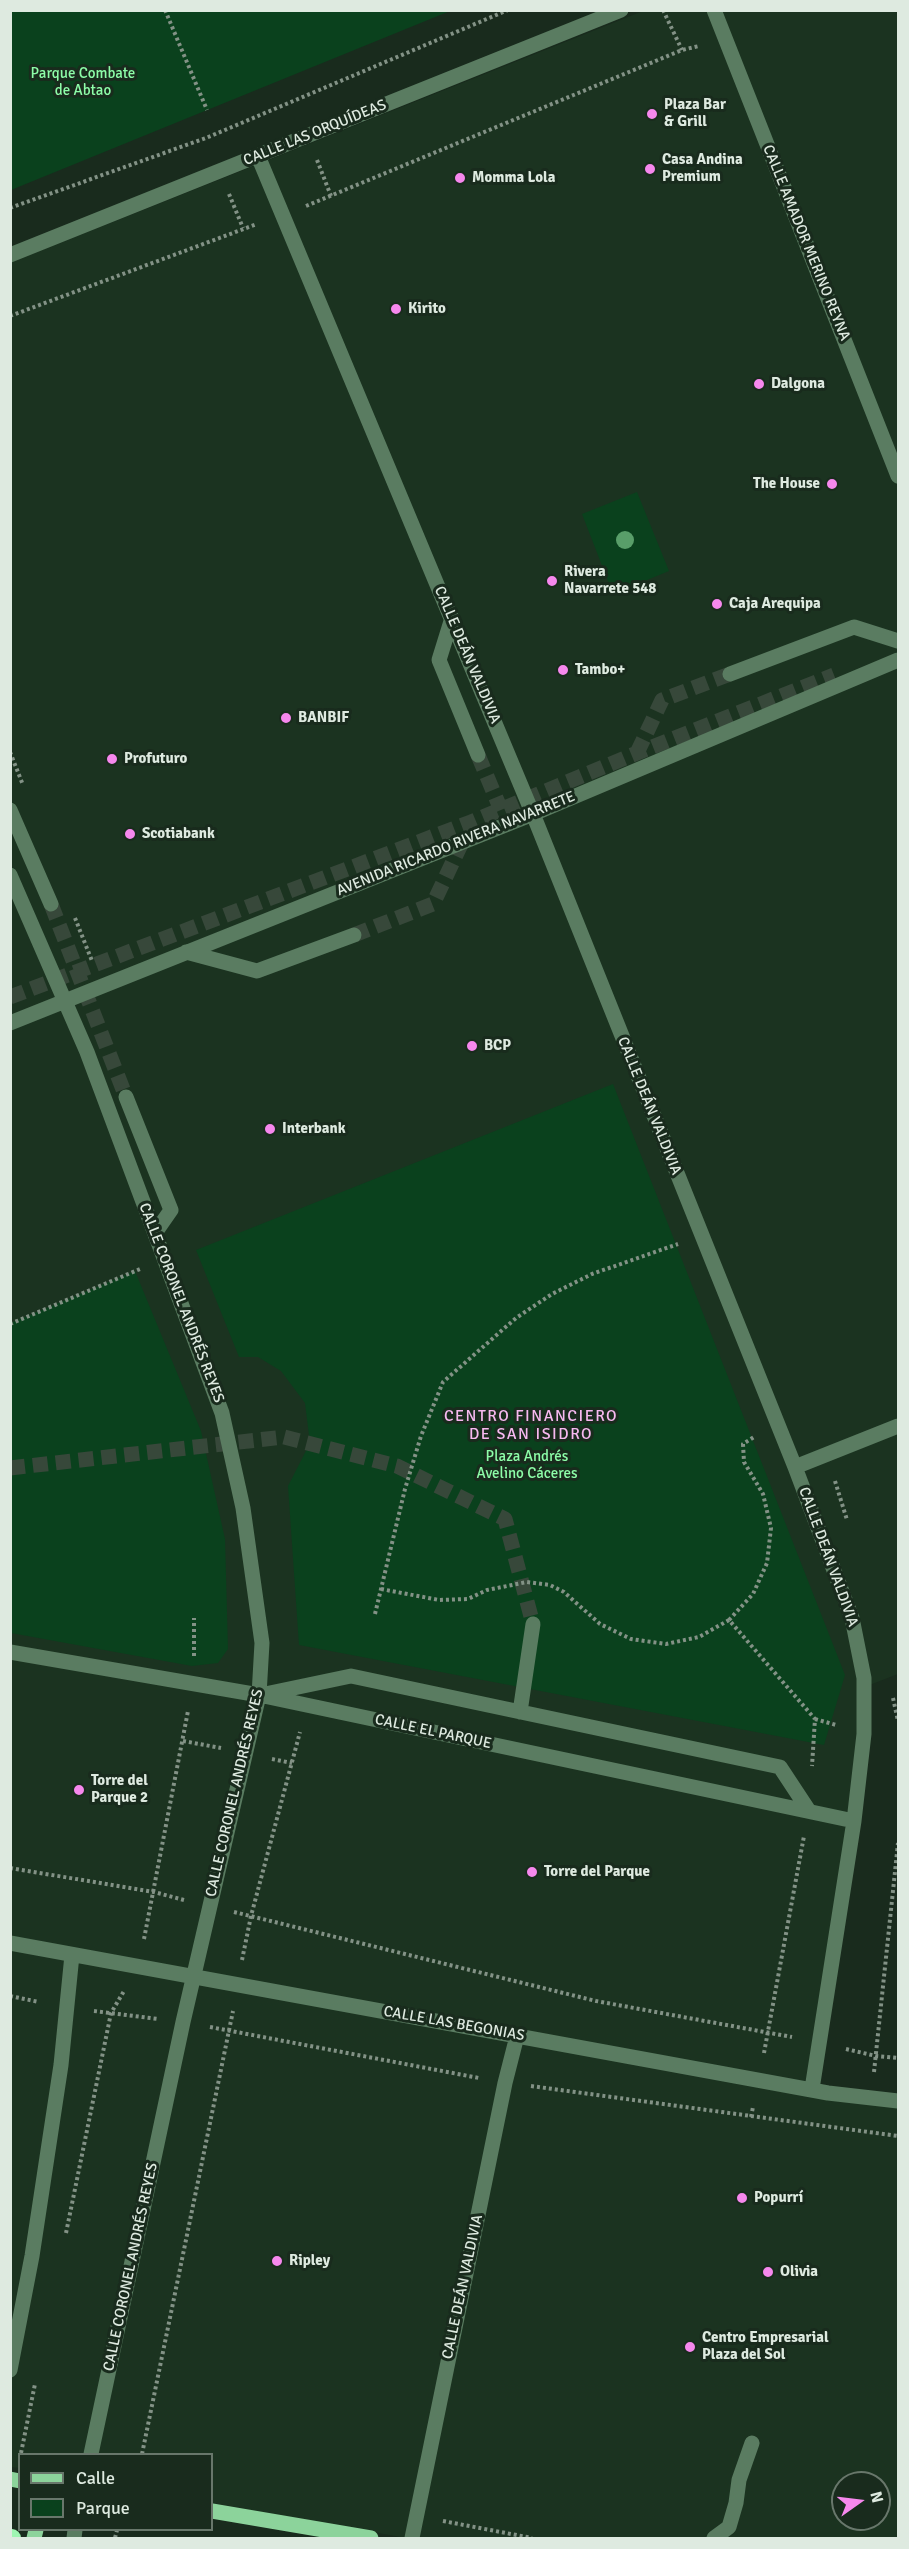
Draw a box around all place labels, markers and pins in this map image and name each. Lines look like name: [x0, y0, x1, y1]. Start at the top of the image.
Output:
place label: Plaza Bar & Grill: [664, 96, 726, 131]
marker: Plaza Bar & Grill: [645, 107, 659, 121]
place label: Casa Andina Premium: [662, 151, 743, 186]
marker: Casa Andina Premium: [643, 162, 657, 176]
place label: Momma Lola: [472, 169, 556, 187]
marker: Momma Lola: [453, 171, 467, 185]
place label: Kirito: [408, 300, 446, 318]
marker: Kirito: [389, 302, 403, 316]
place label: Dalgona: [771, 375, 825, 393]
marker: Dalgona: [752, 377, 766, 391]
place label: The House: [753, 475, 820, 493]
marker: The House: [825, 477, 839, 491]
place label: Rivera Navarrete 548: [564, 563, 656, 598]
marker: Rivera Navarrete 548: [545, 574, 559, 588]
place label: Caja Arequipa: [729, 595, 821, 613]
marker: Caja Arequipa: [710, 597, 724, 611]
place label: Tambo+: [575, 661, 625, 679]
marker: Tambo+: [556, 663, 570, 677]
place label: BANBIF: [298, 709, 349, 727]
marker: BANBIF: [279, 711, 293, 725]
place label: Profuturo: [124, 750, 187, 768]
marker: Profuturo: [105, 752, 119, 766]
place label: Scotiabank: [142, 825, 215, 843]
marker: Scotiabank: [123, 827, 137, 841]
place label: BCP: [484, 1037, 511, 1055]
marker: BCP: [465, 1039, 479, 1053]
place label: Interbank: [282, 1120, 346, 1138]
marker: Interbank: [263, 1122, 277, 1136]
place label: Torre del Parque 2: [91, 1772, 148, 1807]
marker: Torre del Parque 2: [72, 1783, 86, 1797]
place label: Torre del Parque: [544, 1863, 650, 1881]
marker: Torre del Parque: [525, 1865, 539, 1879]
place label: Popurrí: [754, 2189, 803, 2207]
marker: Popurrí: [735, 2191, 749, 2205]
place label: Ripley: [289, 2252, 330, 2270]
marker: Ripley: [270, 2254, 284, 2268]
place label: Olivia: [780, 2263, 818, 2281]
marker: Olivia: [761, 2265, 775, 2279]
place label: Centro Empresarial Plaza del Sol: [702, 2329, 829, 2364]
marker: Centro Empresarial Plaza del Sol: [683, 2340, 697, 2354]

